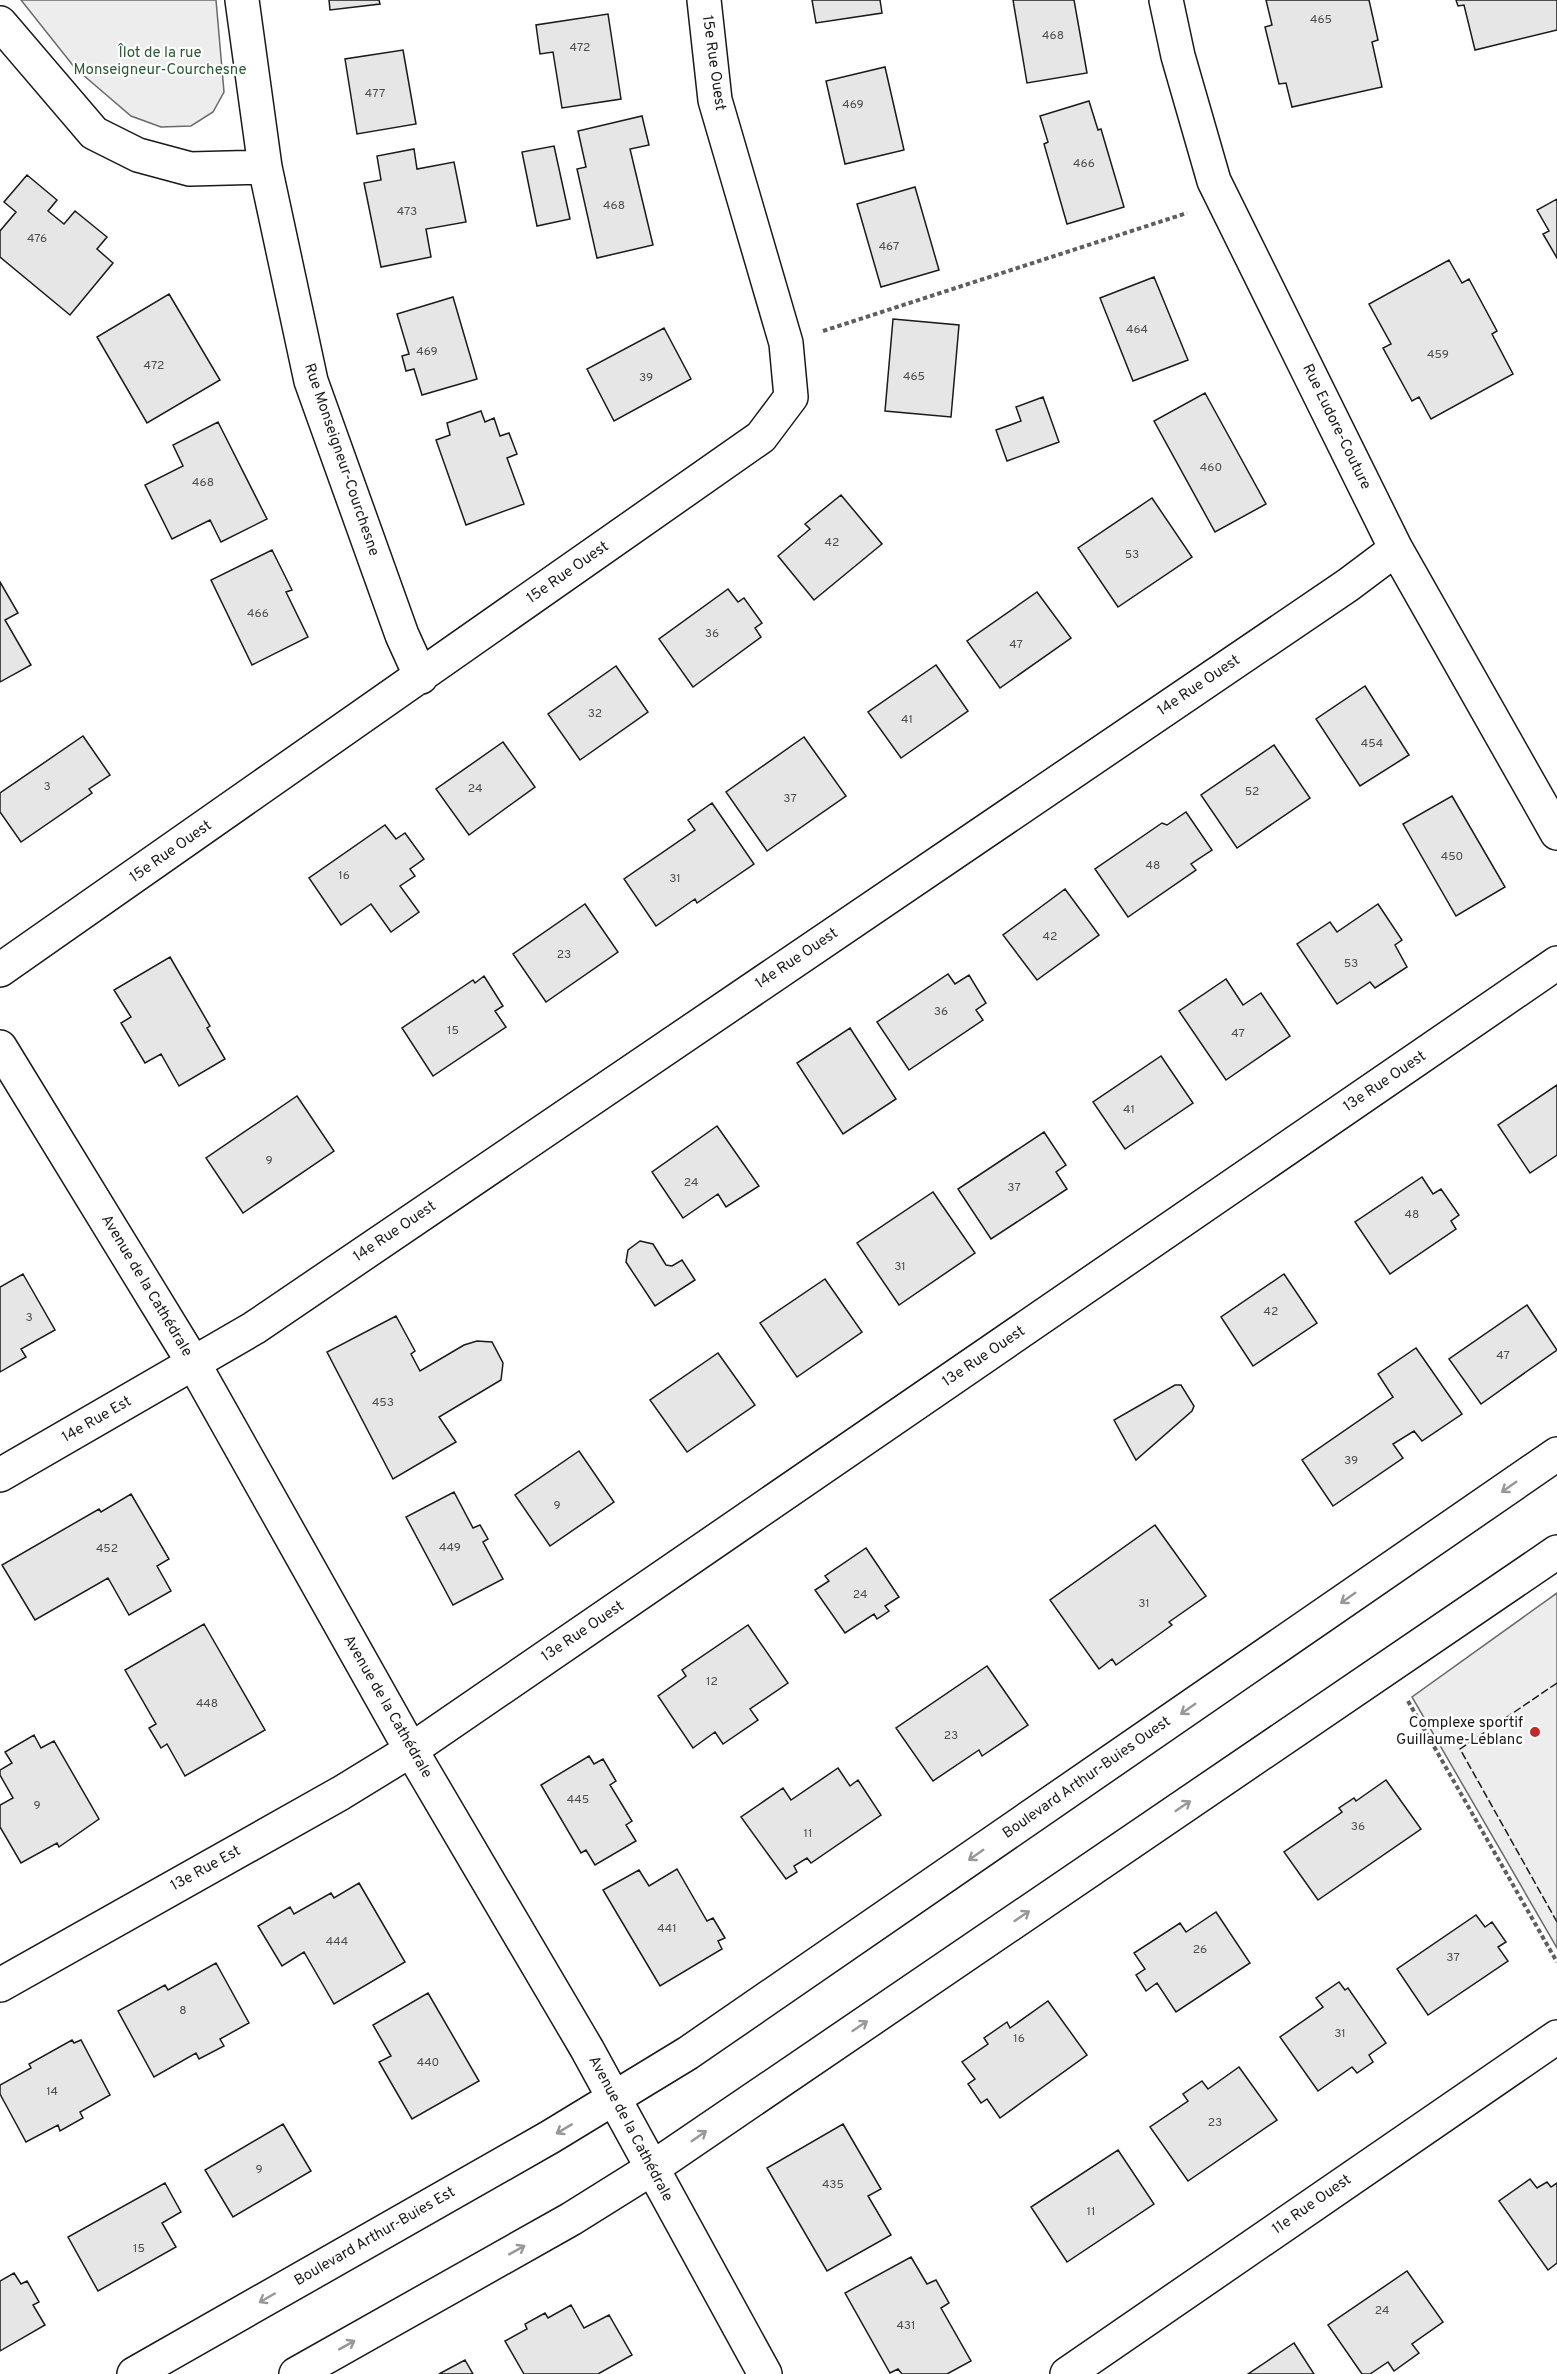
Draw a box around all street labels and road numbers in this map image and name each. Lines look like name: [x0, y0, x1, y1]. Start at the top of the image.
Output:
street label: 15e Rue Ouest: [697, 14, 729, 112]
street label: Rue Monseigneur-Courchesne: [299, 361, 383, 559]
street label: Rue Eudore-Couture: [1297, 361, 1375, 493]
street label: 15e Rue Ouest: [523, 538, 613, 608]
street label: 14e Rue Ouest: [1154, 651, 1244, 721]
street label: 15e Rue Ouest: [126, 817, 216, 887]
street label: 14e Rue Ouest: [752, 924, 842, 994]
street label: 13e Rue Ouest: [1340, 1047, 1430, 1117]
street label: 14e Rue Ouest: [350, 1197, 440, 1267]
street label: Avenue de la Cathédrale: [96, 1212, 196, 1360]
street label: 13e Rue Ouest: [939, 1322, 1029, 1392]
street label: 14e Rue Est: [59, 1392, 135, 1448]
street label: 13e Rue Ouest: [538, 1597, 628, 1667]
street label: Avenue de la Cathédrale: [338, 1632, 436, 1782]
street label: Boulevard Arthur-Buies Ouest: [999, 1713, 1175, 1843]
street label: 13e Rue Est: [168, 1842, 244, 1896]
street label: Avenue de la Cathédrale: [583, 2053, 677, 2205]
street label: 11e Rue Ouest: [1269, 2171, 1355, 2239]
street label: Boulevard Arthur-Buies Est: [291, 2183, 459, 2291]

